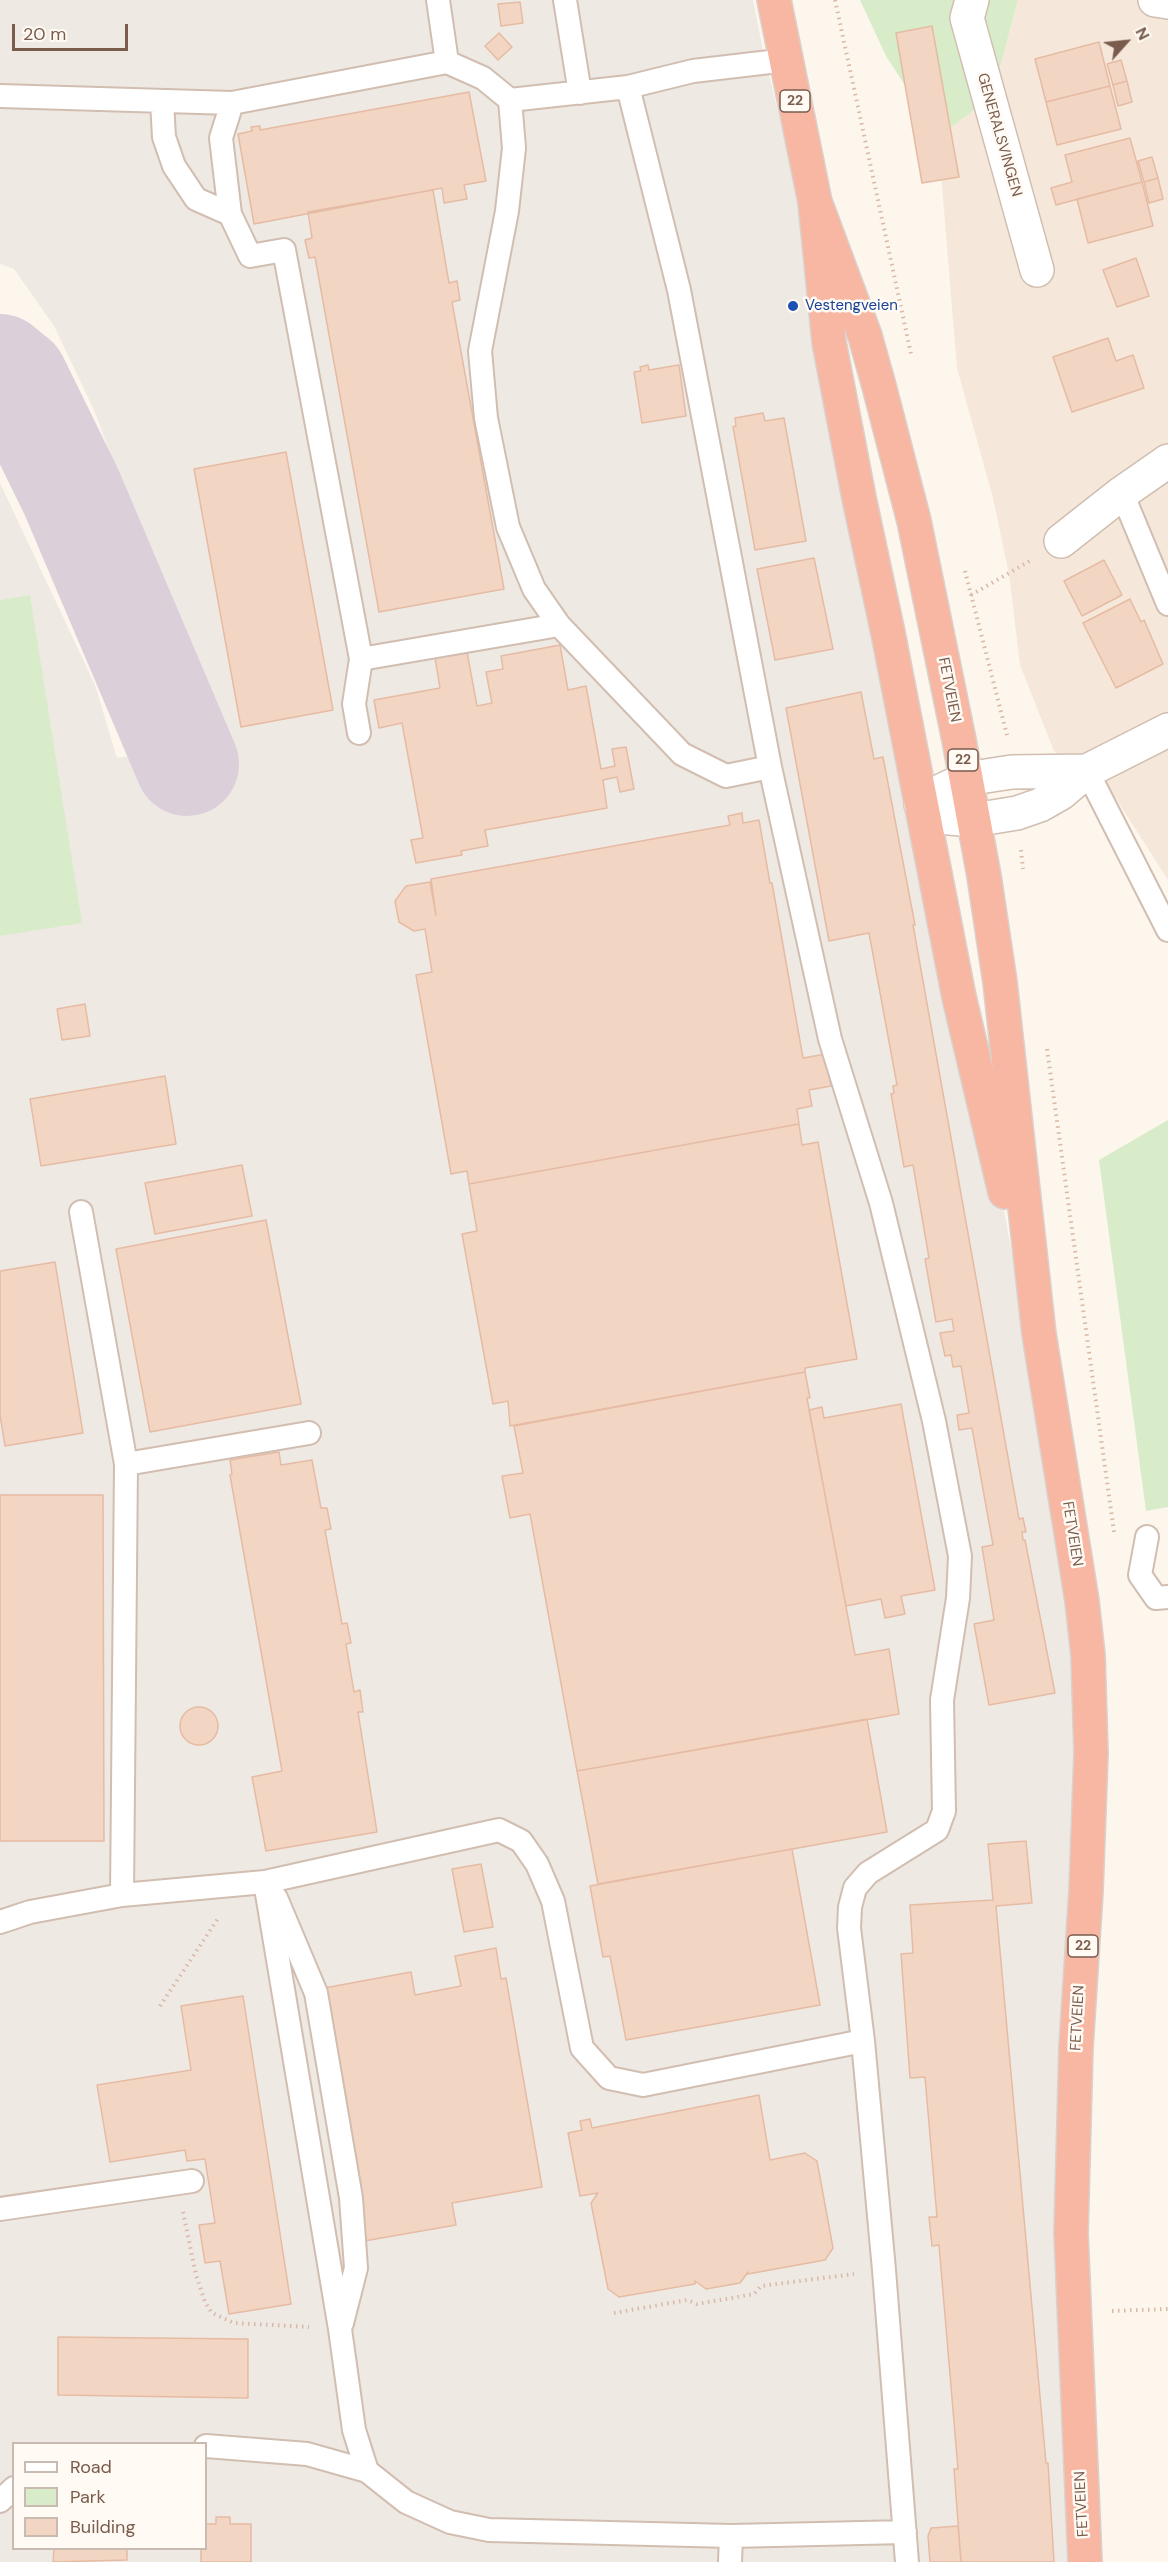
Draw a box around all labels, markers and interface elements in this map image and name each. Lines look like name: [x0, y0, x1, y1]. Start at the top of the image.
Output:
scale bar: [15, 12, 130, 50]
north arrow: [1096, 12, 1156, 72]
text: 20 m: [23, 22, 66, 46]
text: N: [1130, 24, 1154, 44]
street label: GENERALSVINGEN: [973, 71, 1025, 199]
road number: 22: [780, 90, 810, 112]
place label: Vestengveien: [805, 297, 898, 315]
marker: Vestengveien: [786, 299, 800, 313]
street label: FETVEIEN: [934, 656, 964, 724]
road number: 22: [948, 749, 978, 771]
street label: FETVEIEN: [1058, 1500, 1086, 1568]
road number: 22: [1068, 1935, 1098, 1957]
street label: FETVEIEN: [1067, 1985, 1089, 2051]
legend: [12, 2442, 207, 2550]
text: Road: [70, 2455, 112, 2479]
street label: FETVEIEN: [1071, 2471, 1093, 2537]
text: Park: [70, 2485, 106, 2509]
text: Building: [70, 2515, 135, 2539]

